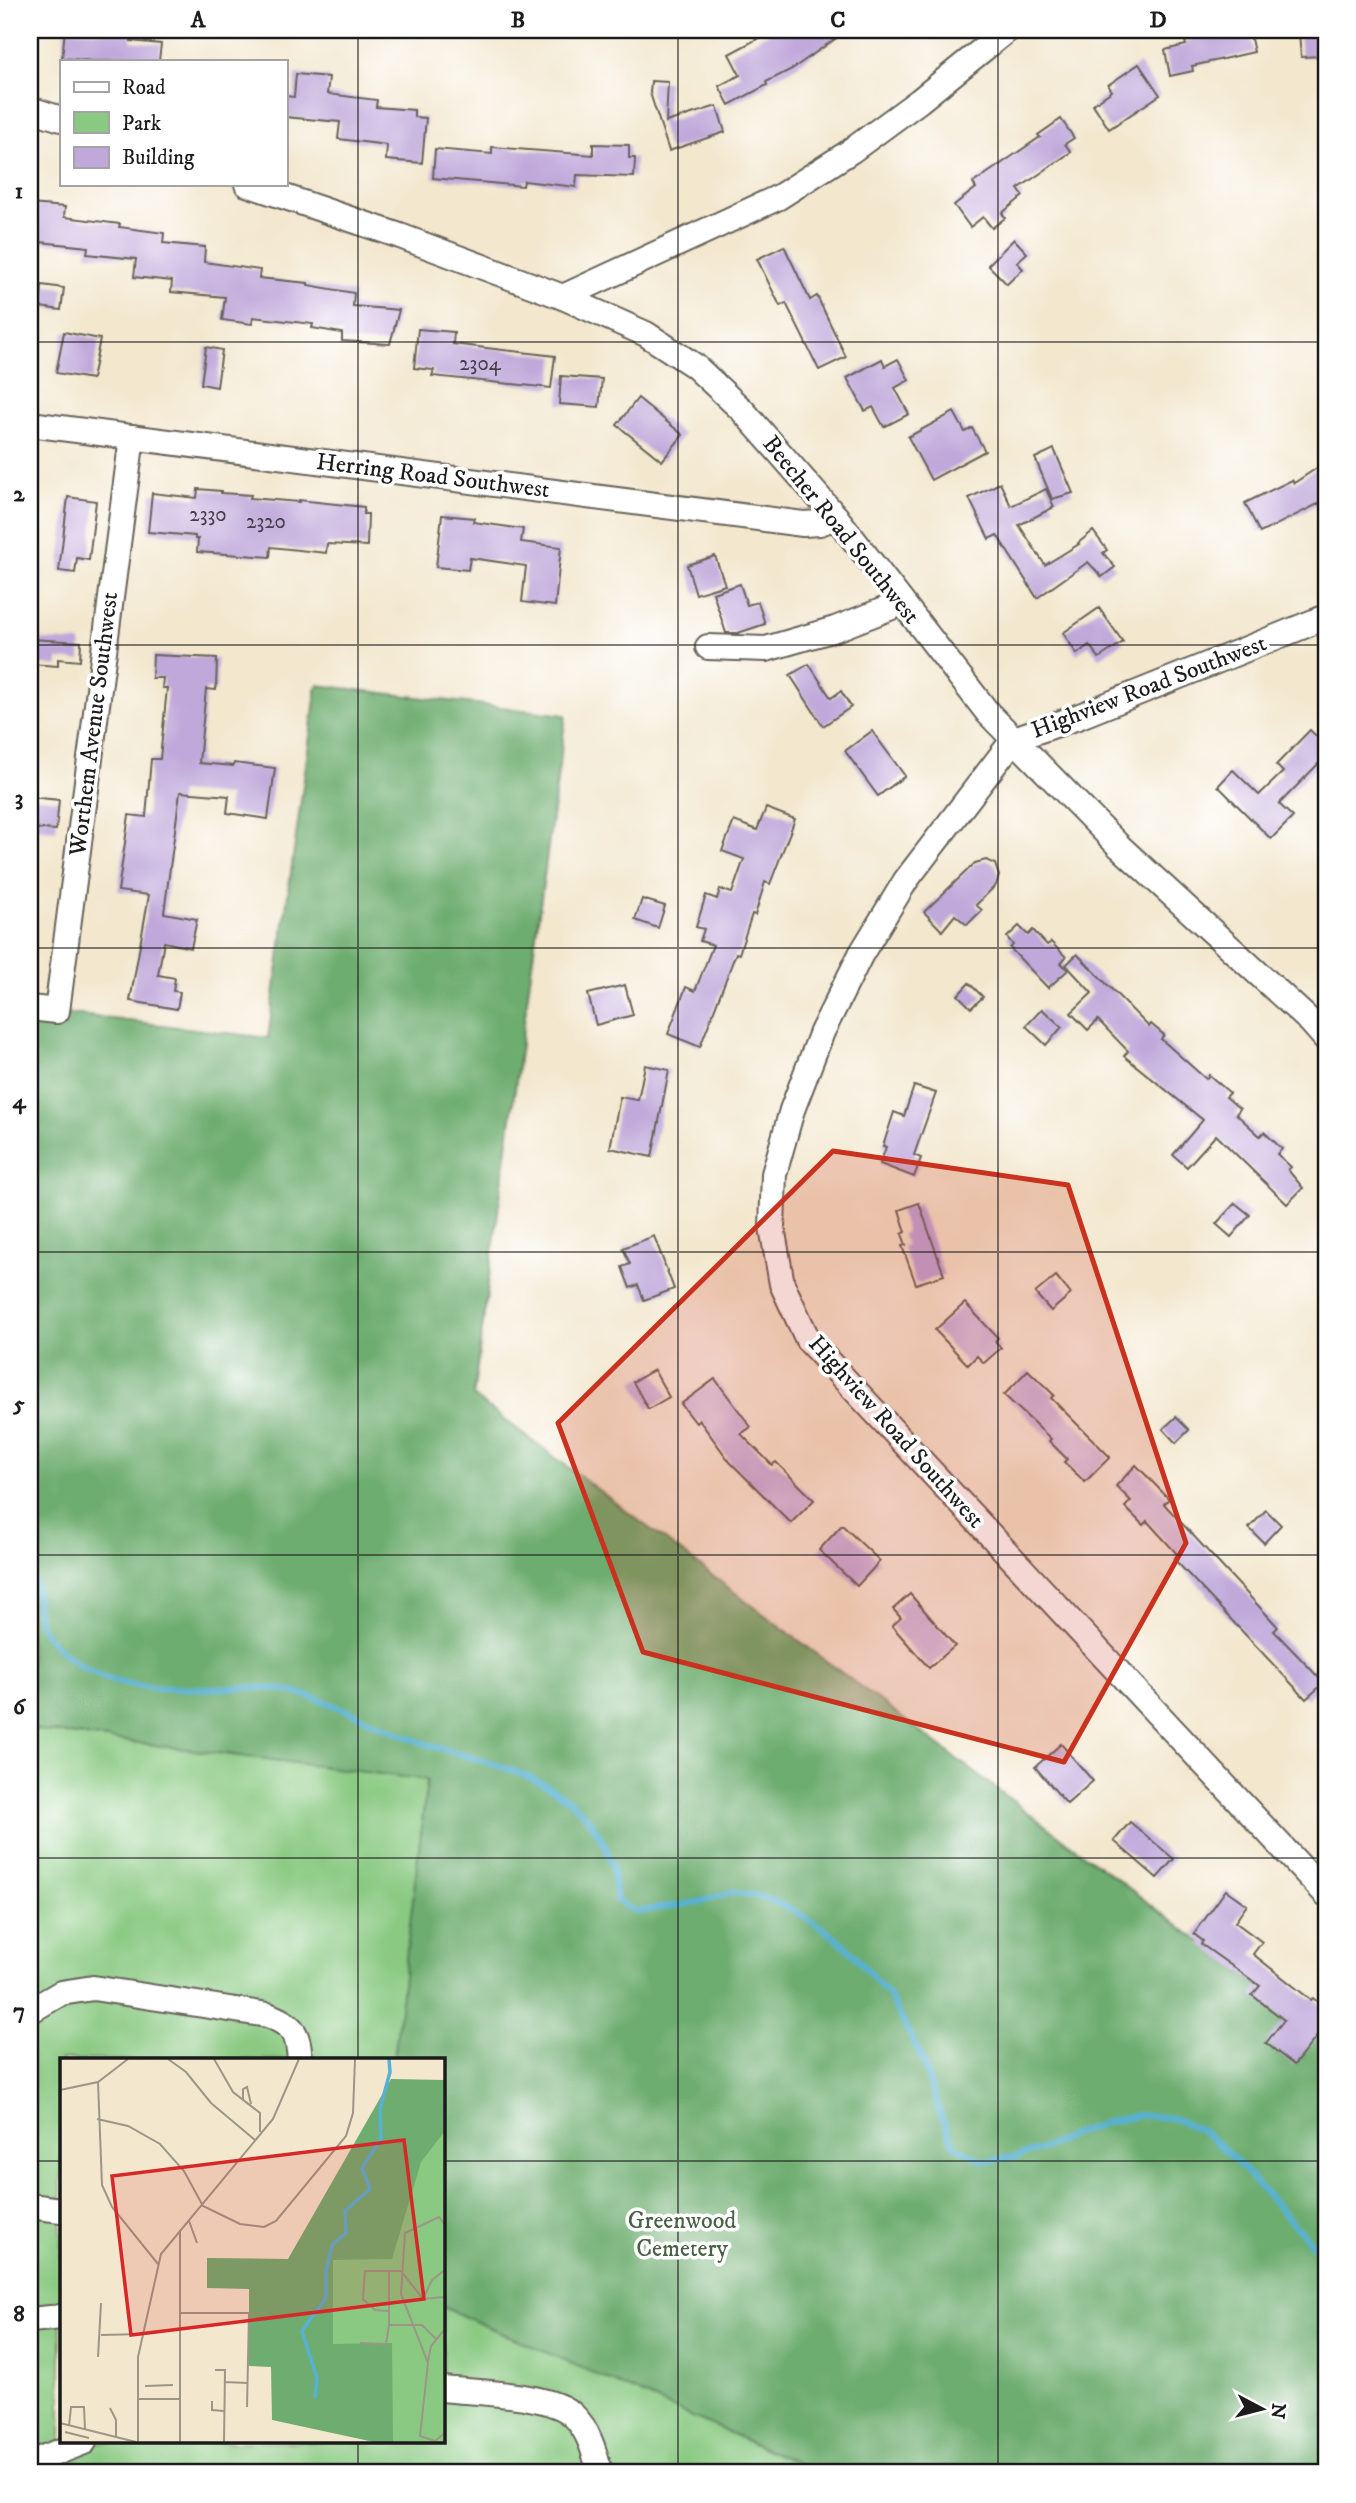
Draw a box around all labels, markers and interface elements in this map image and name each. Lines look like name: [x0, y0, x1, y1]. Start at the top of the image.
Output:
text: A: [190, 6, 207, 35]
text: B: [511, 6, 525, 35]
text: C: [830, 6, 846, 35]
text: D: [1149, 6, 1167, 35]
legend: [60, 60, 287, 186]
text: Road: [122, 75, 166, 101]
text: Park: [122, 111, 162, 137]
text: Building: [122, 145, 195, 171]
text: 1: [15, 177, 23, 206]
house number: 2304: [459, 351, 502, 377]
street label: Beecher Road Southwest: [756, 430, 926, 630]
street label: Herring Road Southwest: [315, 447, 552, 505]
text: 2: [13, 480, 25, 509]
house number: 2330: [189, 502, 227, 528]
house number: 2320: [246, 509, 286, 535]
street label: Worthem Avenue Southwest: [63, 590, 125, 859]
street label: Highview Road Southwest: [1027, 628, 1271, 746]
text: 3: [15, 784, 23, 813]
text: 4: [12, 1087, 27, 1116]
street label: Highview Road Southwest: [801, 1329, 991, 1535]
text: 5: [12, 1390, 25, 1419]
text: 6: [13, 1693, 27, 1722]
text: 7: [13, 1997, 25, 2026]
inset map: [60, 2058, 444, 2444]
park label: Greenwood Cemetery: [628, 2206, 736, 2264]
text: 8: [13, 2300, 25, 2329]
north arrow: [1226, 2374, 1296, 2444]
text: N: [1265, 2402, 1290, 2420]

